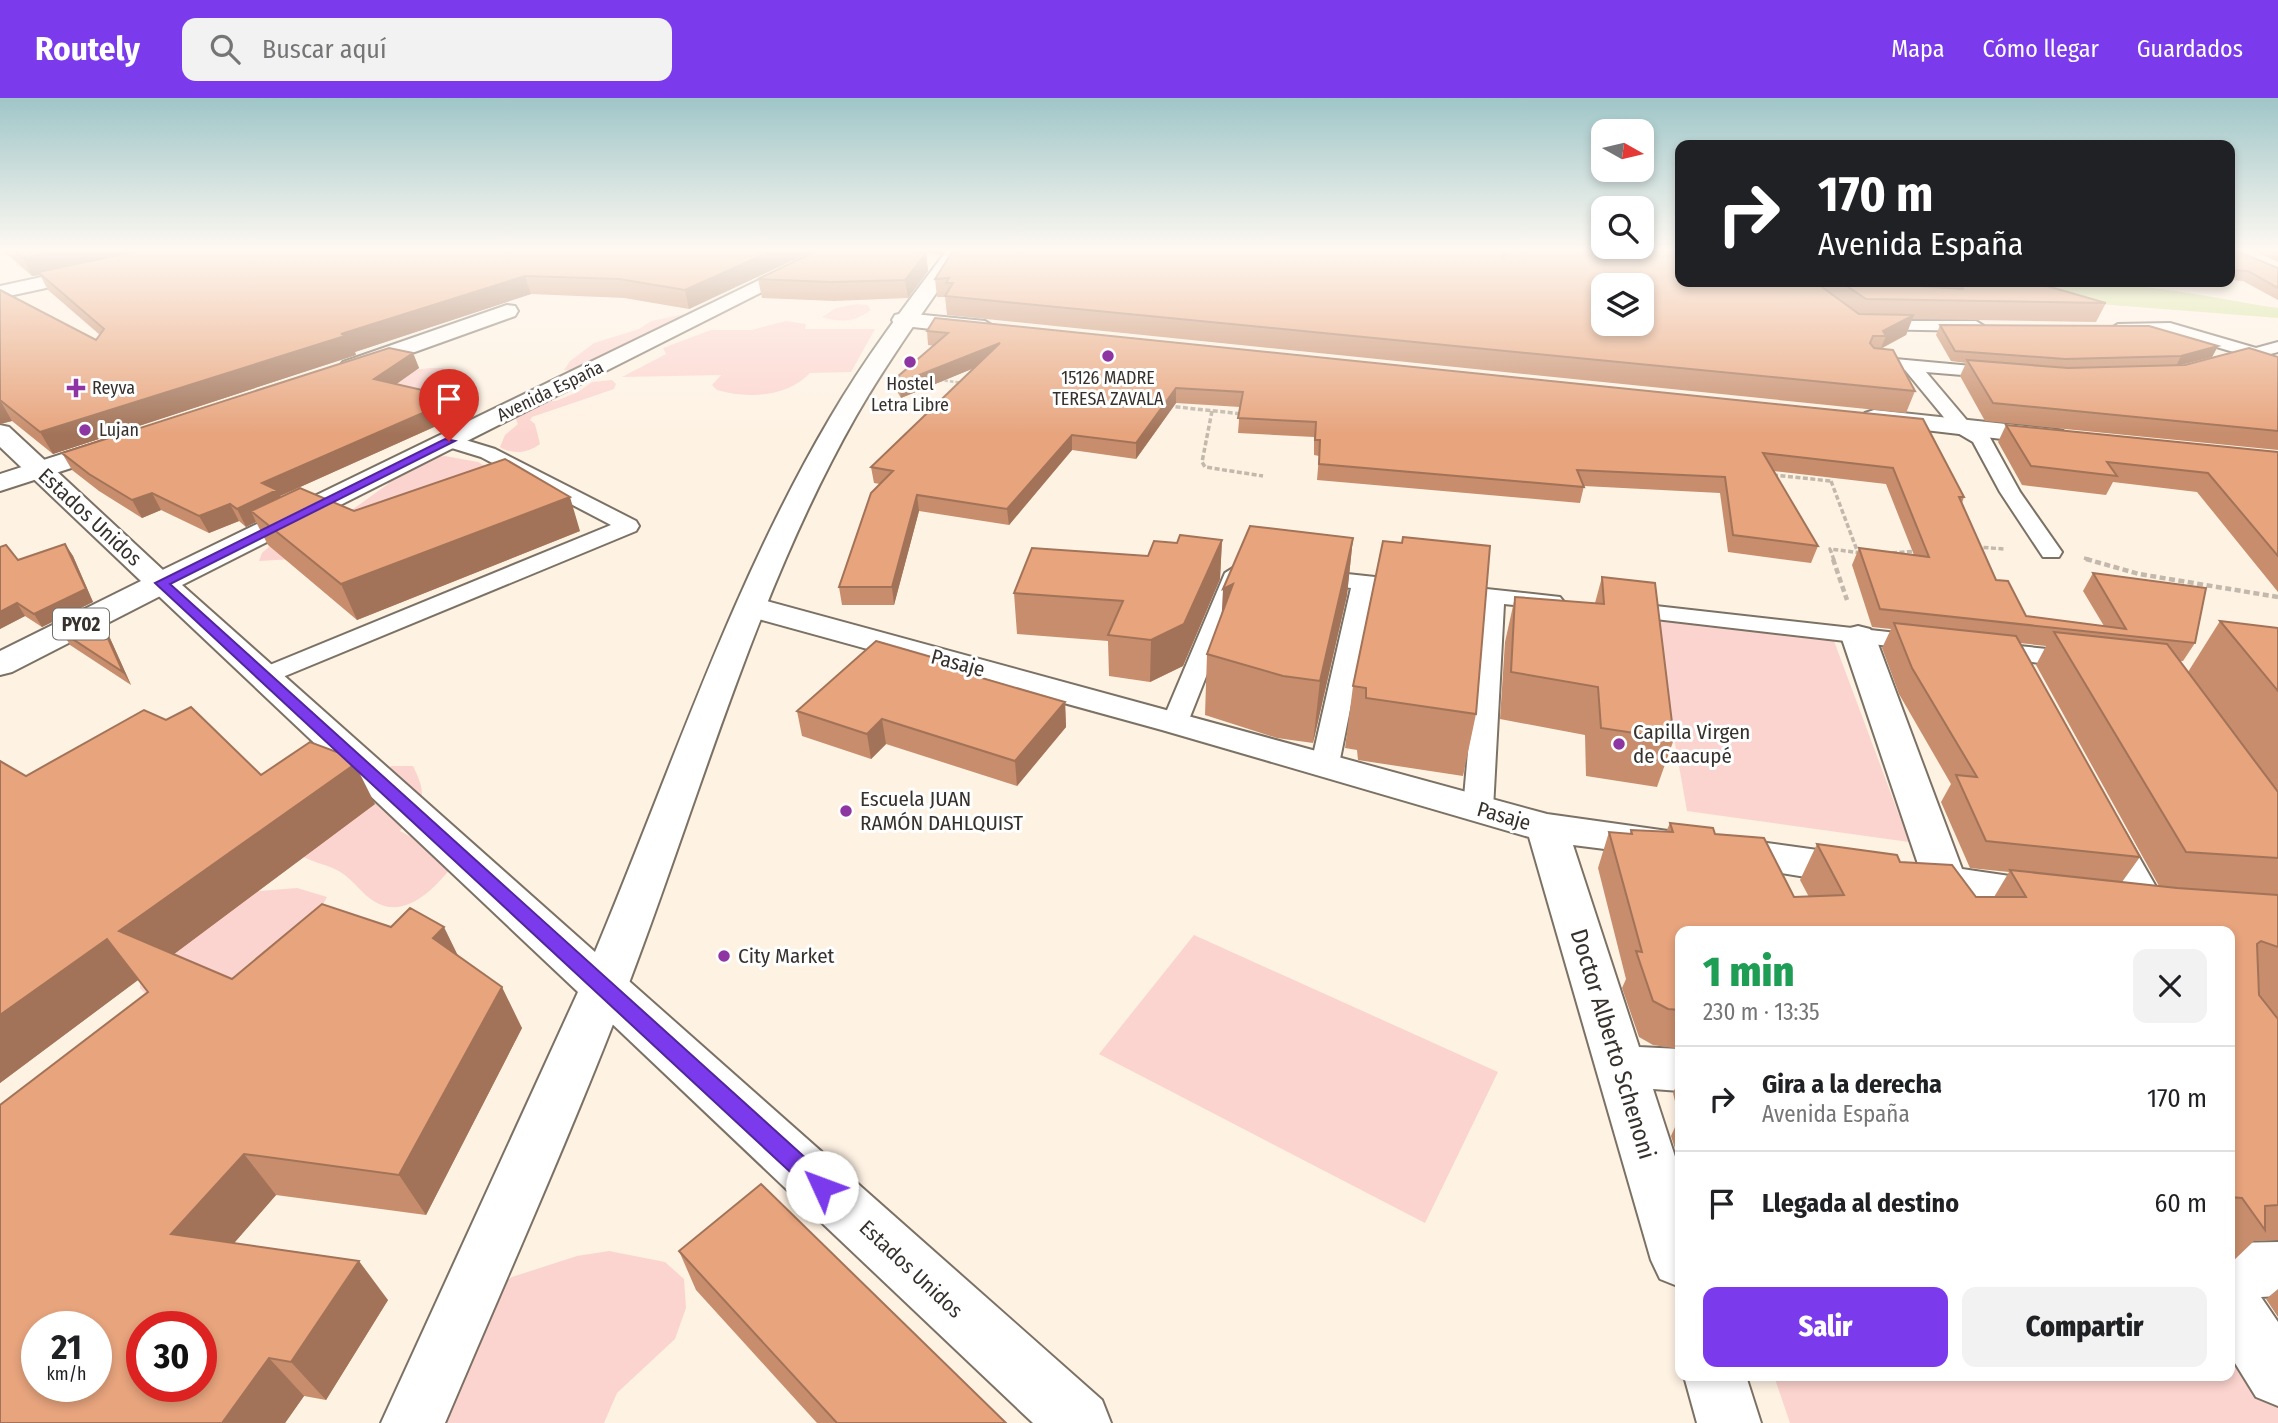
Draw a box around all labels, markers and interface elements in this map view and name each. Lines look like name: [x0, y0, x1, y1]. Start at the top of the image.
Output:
search box: [182, 18, 672, 81]
text: Routely: [35, 29, 140, 69]
icon: search: [206, 30, 244, 68]
text: Buscar aquí: [262, 34, 387, 65]
text: Mapa: [1891, 35, 1944, 63]
text: Cómo llegar: [1982, 35, 2099, 63]
text: Guardados: [2137, 35, 2243, 63]
north arrow: [1591, 119, 1654, 182]
map controls: [1591, 119, 1654, 336]
text: 170 m: [1818, 165, 1934, 224]
icon: right: [1703, 168, 1794, 259]
button: search: [1591, 196, 1654, 259]
text: Avenida España: [1818, 225, 2024, 263]
button: layers: [1591, 273, 1654, 336]
marker: 15126 MADRE TERESA ZAVALA: [1100, 348, 1116, 364]
marker: Hostel Letra Libre: [902, 354, 918, 370]
street label: Avenida España: [493, 356, 607, 426]
place label: 15126 MADRE TERESA ZAVALA: [1053, 367, 1164, 410]
pin: [419, 369, 479, 441]
place label: Hostel Letra Libre: [871, 373, 949, 416]
place label: Reyva: [92, 377, 135, 399]
marker: Reyva: [66, 378, 86, 398]
icon: arrive: [430, 380, 468, 418]
place label: Lujan: [99, 419, 139, 441]
marker: Lujan: [77, 422, 93, 438]
street label: Estados Unidos: [33, 463, 147, 572]
road number: PY02: [53, 608, 109, 639]
street label: Pasaje: [928, 643, 988, 683]
place label: Capilla Virgen de Caacupé: [1633, 719, 1750, 769]
marker: Capilla Virgen de Caacupé: [1611, 736, 1627, 752]
place label: Escuela JUAN RAMÓN DAHLQUIST: [860, 786, 1023, 836]
street label: Pasaje: [1474, 796, 1534, 836]
marker: Escuela JUAN RAMÓN DAHLQUIST: [838, 803, 854, 819]
street label: Doctor Alberto Schenoni: [1565, 925, 1661, 1163]
place label: City Market: [738, 943, 835, 969]
text: 1 min: [1703, 947, 1794, 997]
marker: City Market: [716, 948, 732, 964]
button: close: [2133, 949, 2207, 1023]
text: 230 m · 13:35: [1703, 998, 1820, 1026]
text: Gira a la derecha: [1762, 1069, 1942, 1100]
icon: right: [1703, 1080, 1741, 1118]
text: 170 m: [2147, 1083, 2207, 1114]
text: Avenida España: [1762, 1100, 1910, 1128]
position arrow: [785, 1150, 859, 1224]
icon: arrive: [1703, 1185, 1741, 1223]
text: Llegada al destino: [1762, 1188, 1959, 1219]
text: 60 m: [2154, 1188, 2207, 1219]
street label: Estados Unidos: [854, 1215, 968, 1324]
button: Salir: [1703, 1287, 1948, 1367]
button: Compartir: [1962, 1287, 2207, 1367]
speed limit sign: 30: [126, 1311, 217, 1402]
text: 21: [51, 1326, 82, 1368]
text: km/h: [46, 1363, 87, 1385]

